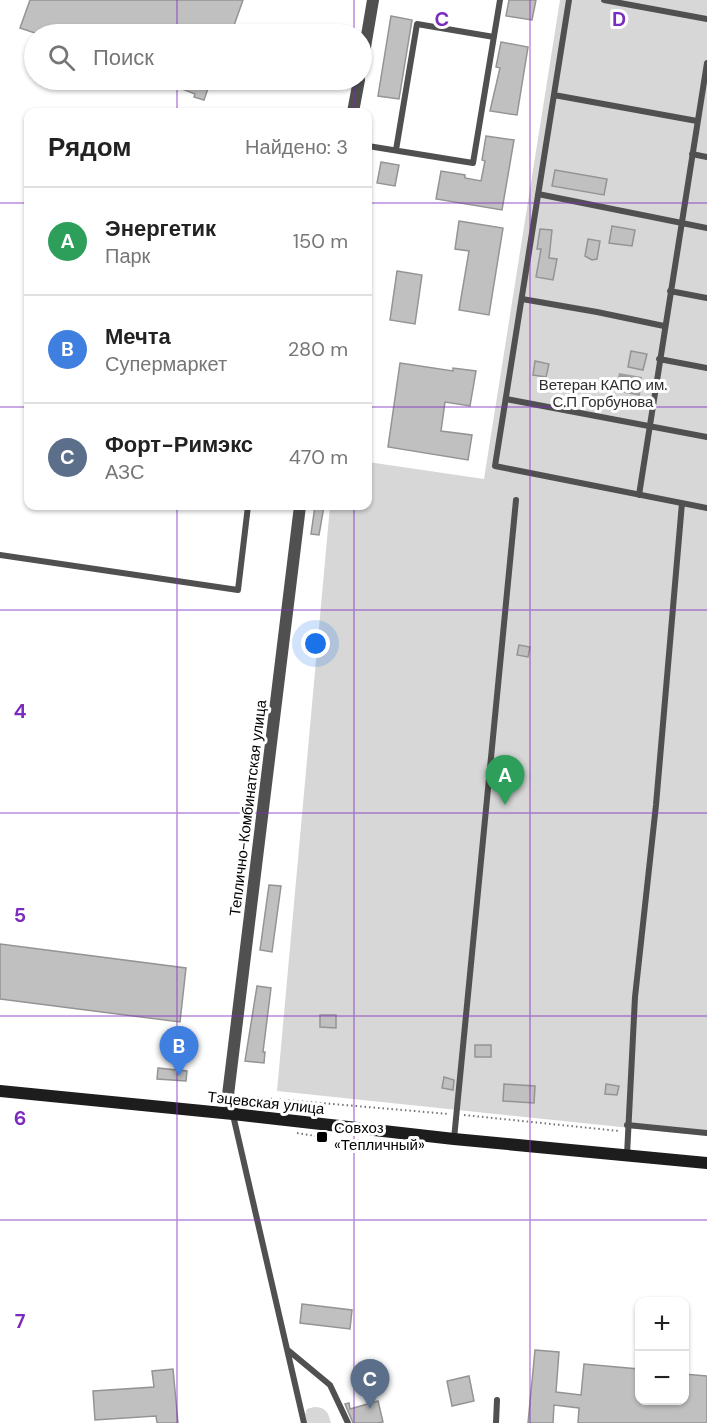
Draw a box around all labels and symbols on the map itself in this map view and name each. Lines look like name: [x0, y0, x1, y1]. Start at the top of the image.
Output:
text: C: [435, 6, 449, 32]
text: D: [612, 6, 626, 32]
park label: Ветеран КАПО им. С.П Горбунова: [539, 375, 667, 412]
your location: [301, 629, 330, 658]
text: 4: [14, 698, 27, 724]
street label: Теплично-Комбинатская улица: [225, 698, 271, 917]
pin: A: [486, 756, 524, 805]
text: 5: [14, 902, 26, 928]
pin: B: [160, 1026, 198, 1076]
street label: Тэцевская улица: [207, 1087, 326, 1119]
text: 6: [14, 1105, 26, 1131]
place label: Совхоз «Тепличный»: [334, 1118, 425, 1155]
marker: Совхоз «Тепличный»: [315, 1130, 329, 1144]
text: 7: [15, 1308, 26, 1334]
pin: C: [350, 1360, 389, 1409]

